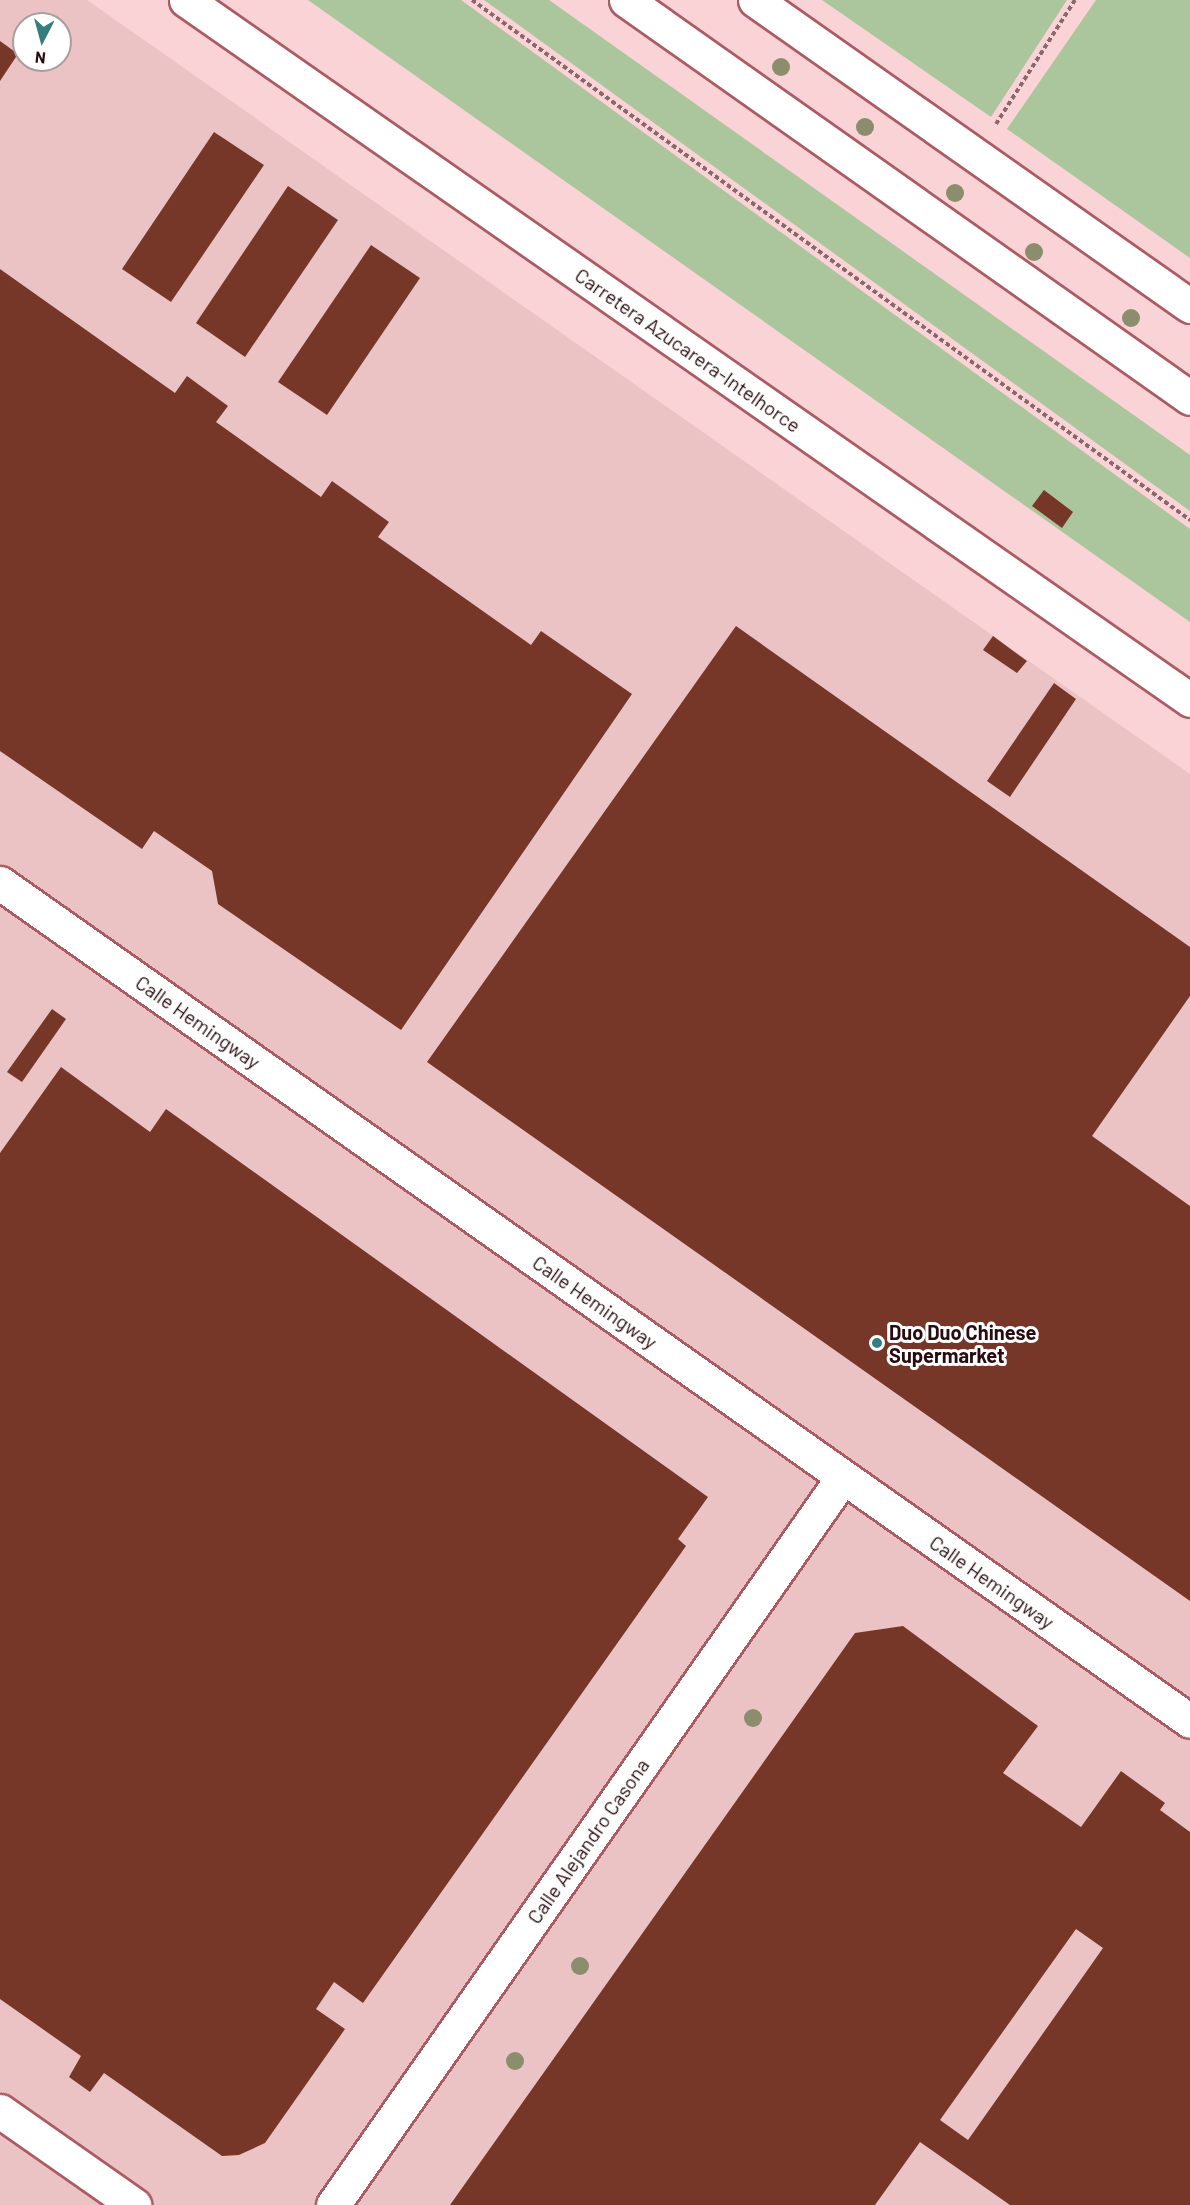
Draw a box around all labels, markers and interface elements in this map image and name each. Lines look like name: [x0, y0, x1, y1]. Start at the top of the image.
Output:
north arrow: [12, 12, 72, 72]
text: N: [34, 48, 47, 68]
street label: Carretera Azucarera-Intelhorce: [571, 263, 805, 437]
street label: Calle Hemingway: [131, 970, 265, 1074]
street label: Calle Hemingway: [528, 1250, 662, 1354]
place label: Duo Duo Chinese Supermarket: [889, 1320, 1036, 1367]
marker: Duo Duo Chinese Supermarket: [870, 1336, 884, 1350]
street label: Calle Hemingway: [925, 1530, 1059, 1634]
street label: Calle Alejandro Casona: [522, 1754, 654, 1928]

